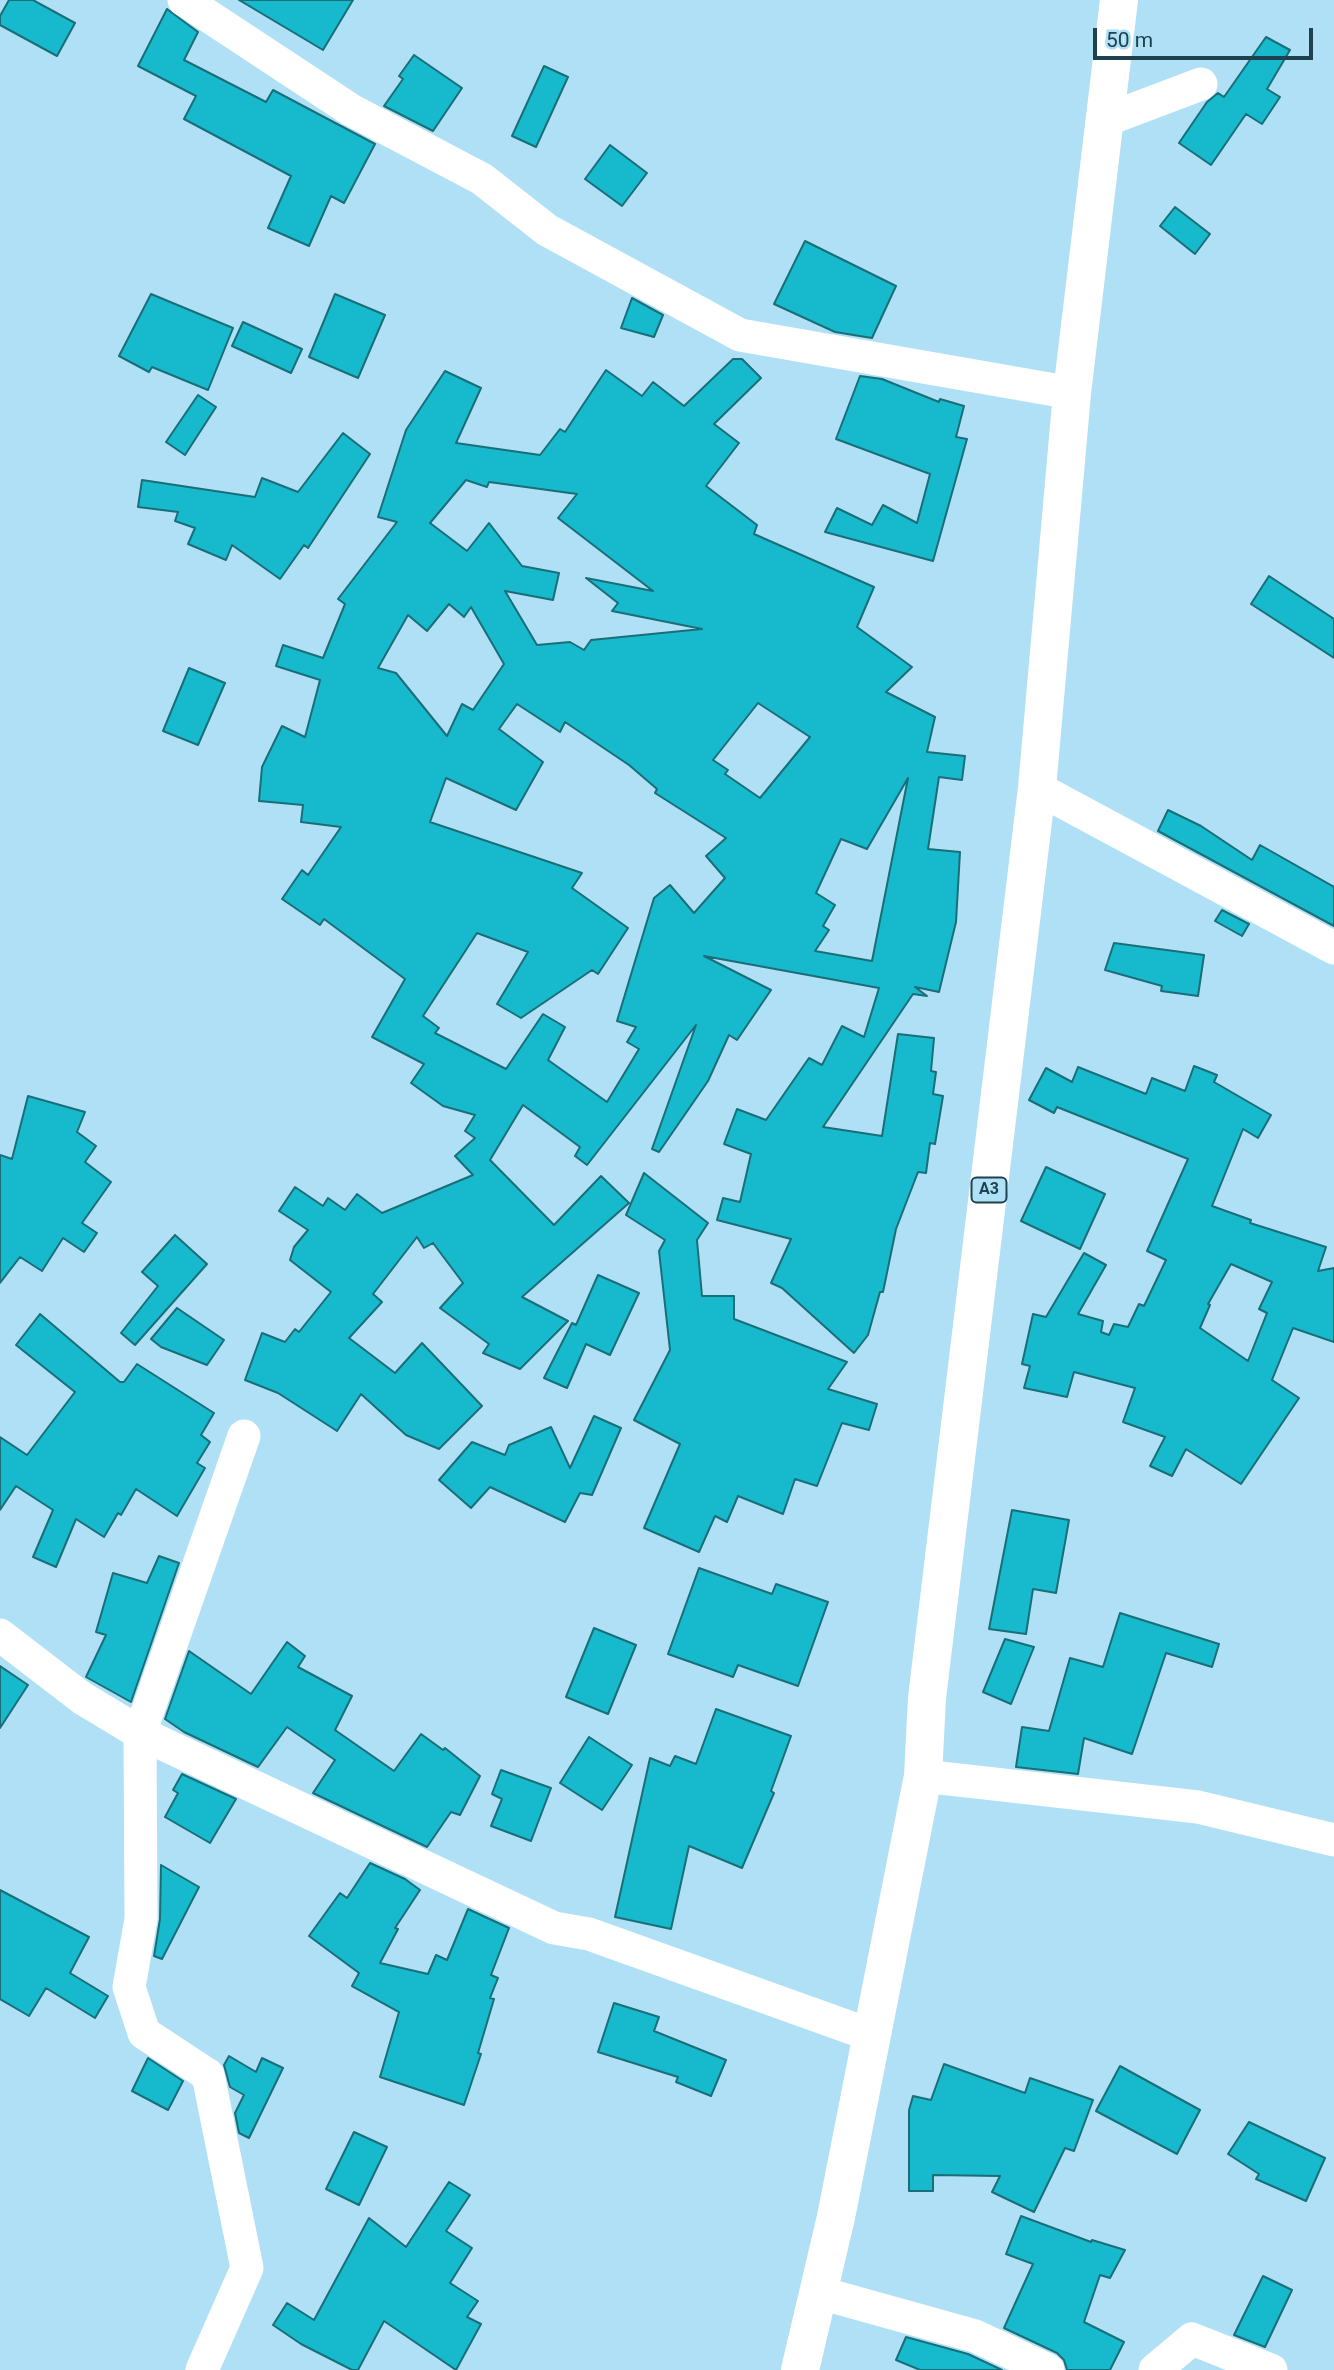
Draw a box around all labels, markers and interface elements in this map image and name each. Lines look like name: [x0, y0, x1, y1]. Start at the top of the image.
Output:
scale bar: [1096, 14, 1316, 58]
text: 50 m: [1106, 28, 1153, 52]
road number: A3: [972, 1178, 1006, 1202]

